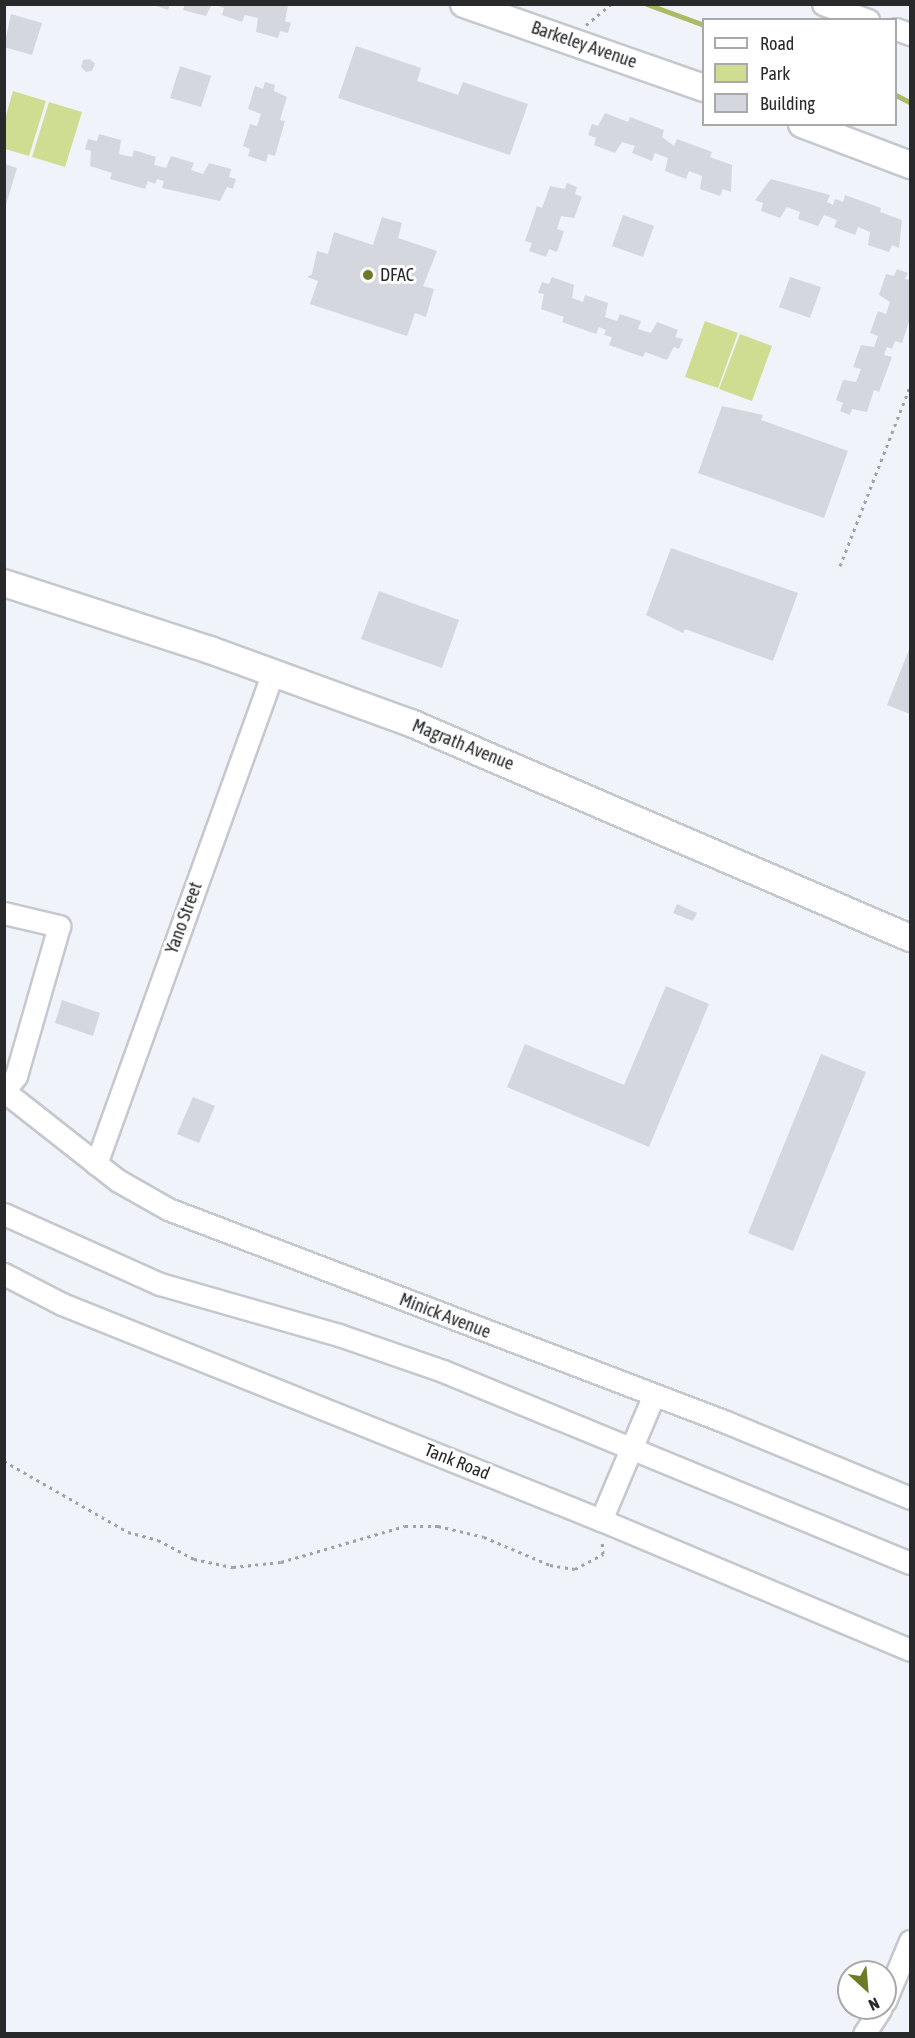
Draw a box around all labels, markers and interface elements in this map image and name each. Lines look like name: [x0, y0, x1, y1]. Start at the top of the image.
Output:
street label: Barkeley Avenue: [528, 17, 640, 73]
legend: [702, 18, 897, 126]
text: Road: [760, 33, 794, 54]
text: Park: [760, 63, 790, 84]
text: Building: [760, 93, 815, 114]
place label: DFAC: [380, 264, 414, 286]
marker: DFAC: [361, 268, 375, 282]
street label: Magrath Avenue: [409, 715, 517, 775]
street label: Yano Street: [161, 879, 207, 957]
street label: Minick Avenue: [396, 1289, 494, 1343]
street label: Tank Road: [421, 1439, 493, 1485]
north arrow: [837, 1960, 897, 2020]
text: N: [866, 1994, 882, 2015]

